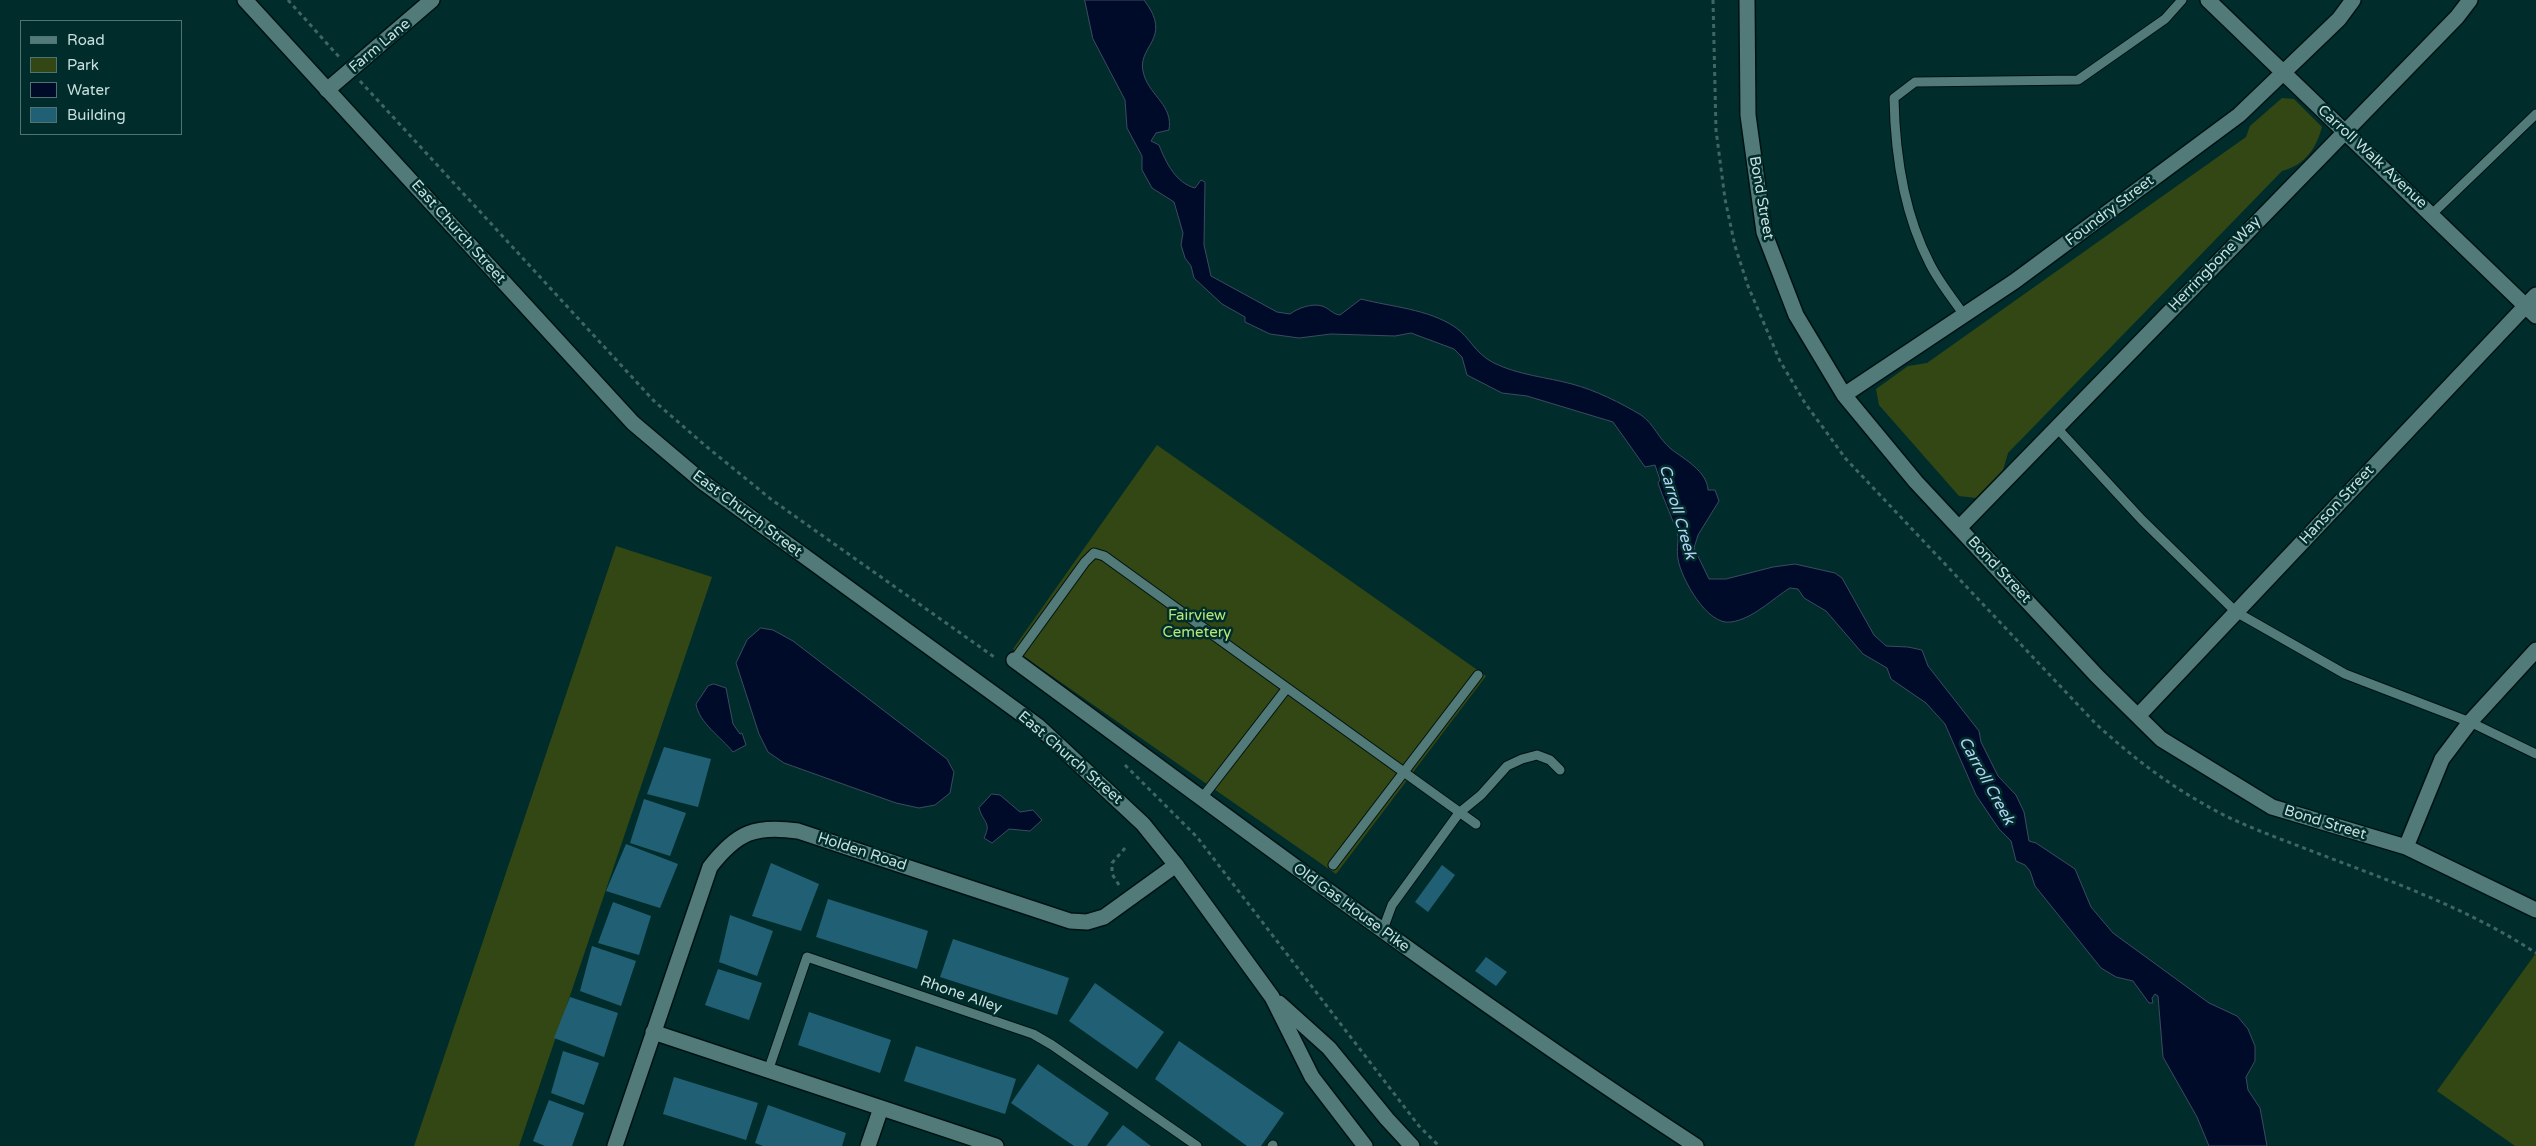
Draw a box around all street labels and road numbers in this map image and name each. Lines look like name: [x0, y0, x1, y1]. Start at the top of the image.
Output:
street label: Farm Lane: [346, 15, 414, 77]
street label: Carroll Walk Avenue: [2314, 102, 2430, 212]
street label: Bond Street: [1745, 155, 1777, 241]
street label: Foundry Street: [2062, 172, 2158, 250]
street label: East Church Street: [407, 177, 509, 287]
street label: Herringbone Way: [2165, 213, 2265, 315]
street label: Hanson Street: [2296, 462, 2378, 548]
street label: East Church Street: [689, 467, 805, 561]
street label: Bond Street: [1963, 533, 2035, 607]
street label: East Church Street: [1014, 708, 1126, 808]
street label: Bond Street: [2282, 802, 2368, 844]
street label: Holden Road: [815, 829, 909, 875]
street label: Old Gas House Pike: [1289, 860, 1413, 956]
street label: Rhone Alley: [918, 973, 1004, 1017]

